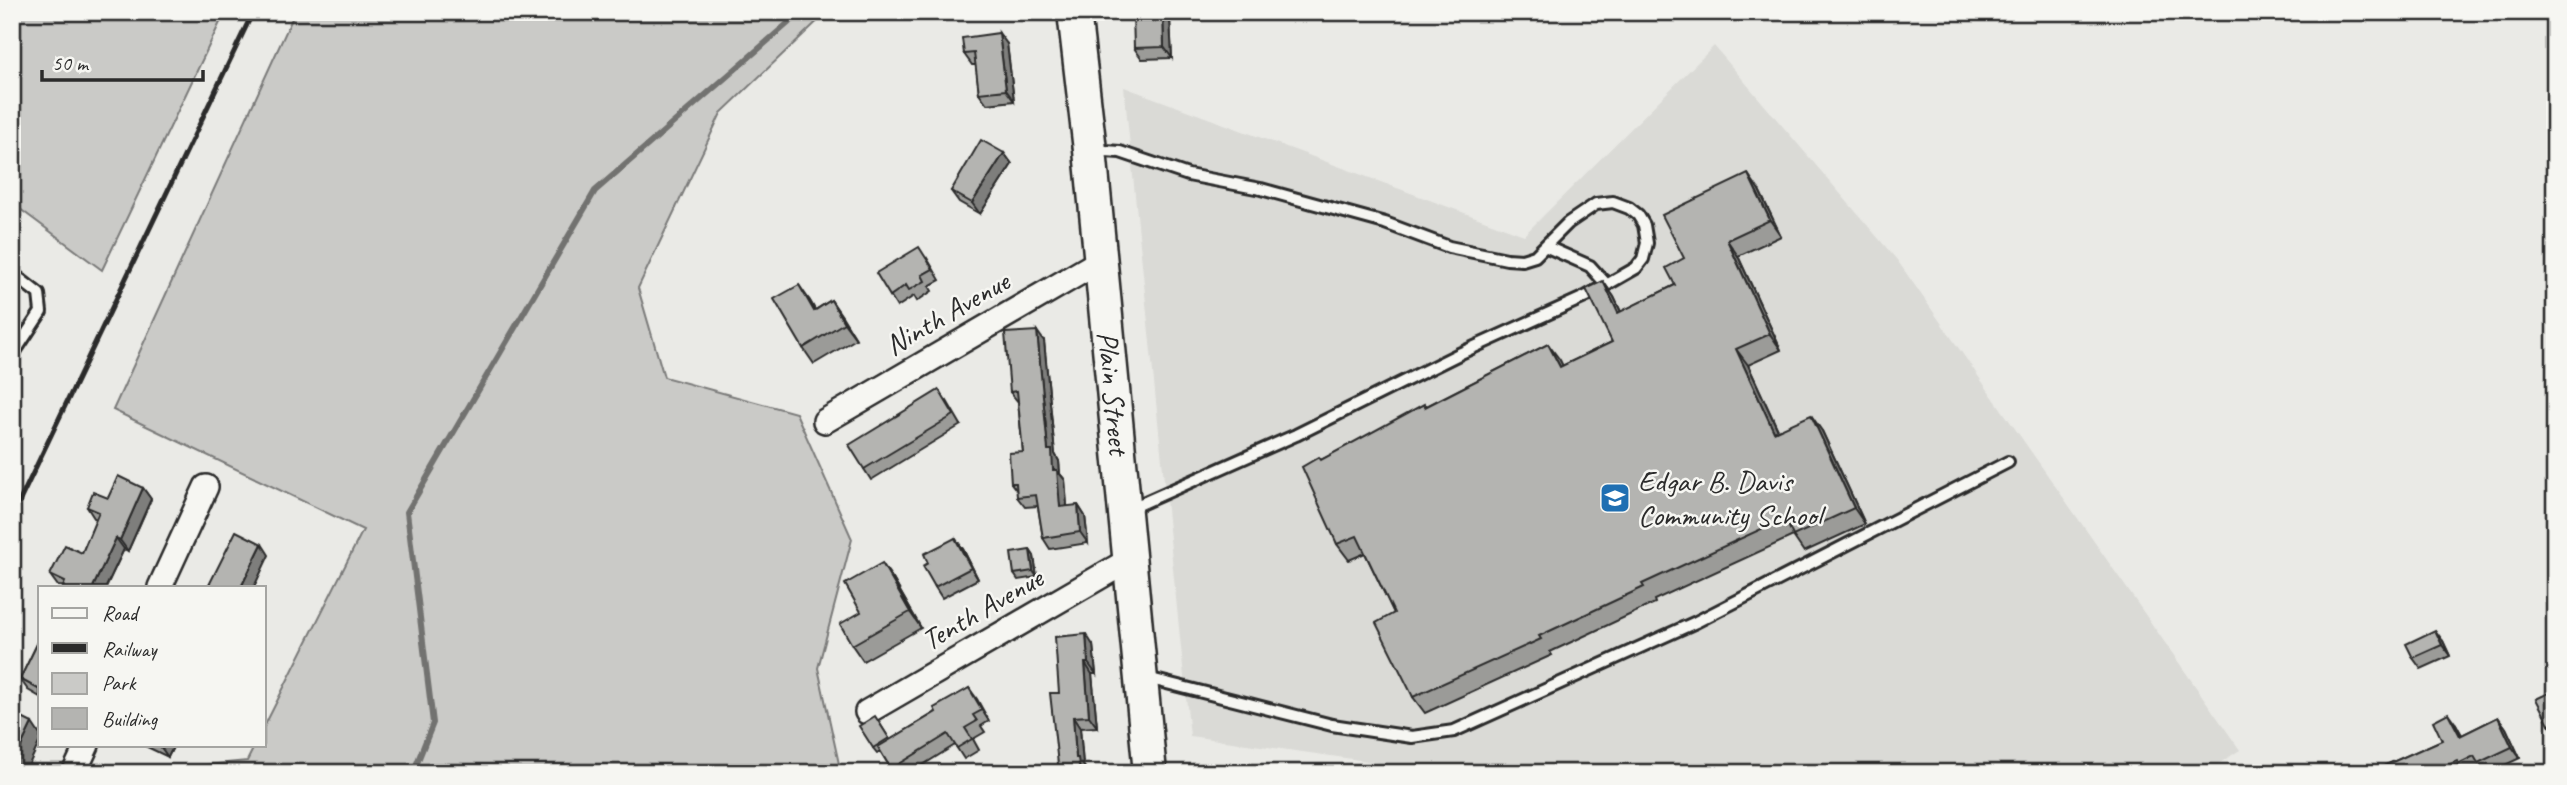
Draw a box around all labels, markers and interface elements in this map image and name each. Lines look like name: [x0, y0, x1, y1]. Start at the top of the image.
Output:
scale bar: [42, 38, 203, 82]
text: 50 m: [52, 50, 90, 76]
street label: Ninth Avenue: [878, 261, 1018, 364]
street label: Plain Street: [1089, 330, 1139, 459]
place label: Edgar B. Davis Community School: [1638, 462, 1826, 534]
school or university icon: Edgar B. Davis Community School: [1598, 481, 1632, 515]
street label: Tenth Avenue: [914, 558, 1051, 659]
legend: [38, 586, 266, 746]
text: Road: [102, 600, 141, 626]
text: Railway: [102, 636, 158, 662]
text: Park: [102, 670, 137, 696]
text: Building: [102, 706, 159, 732]

